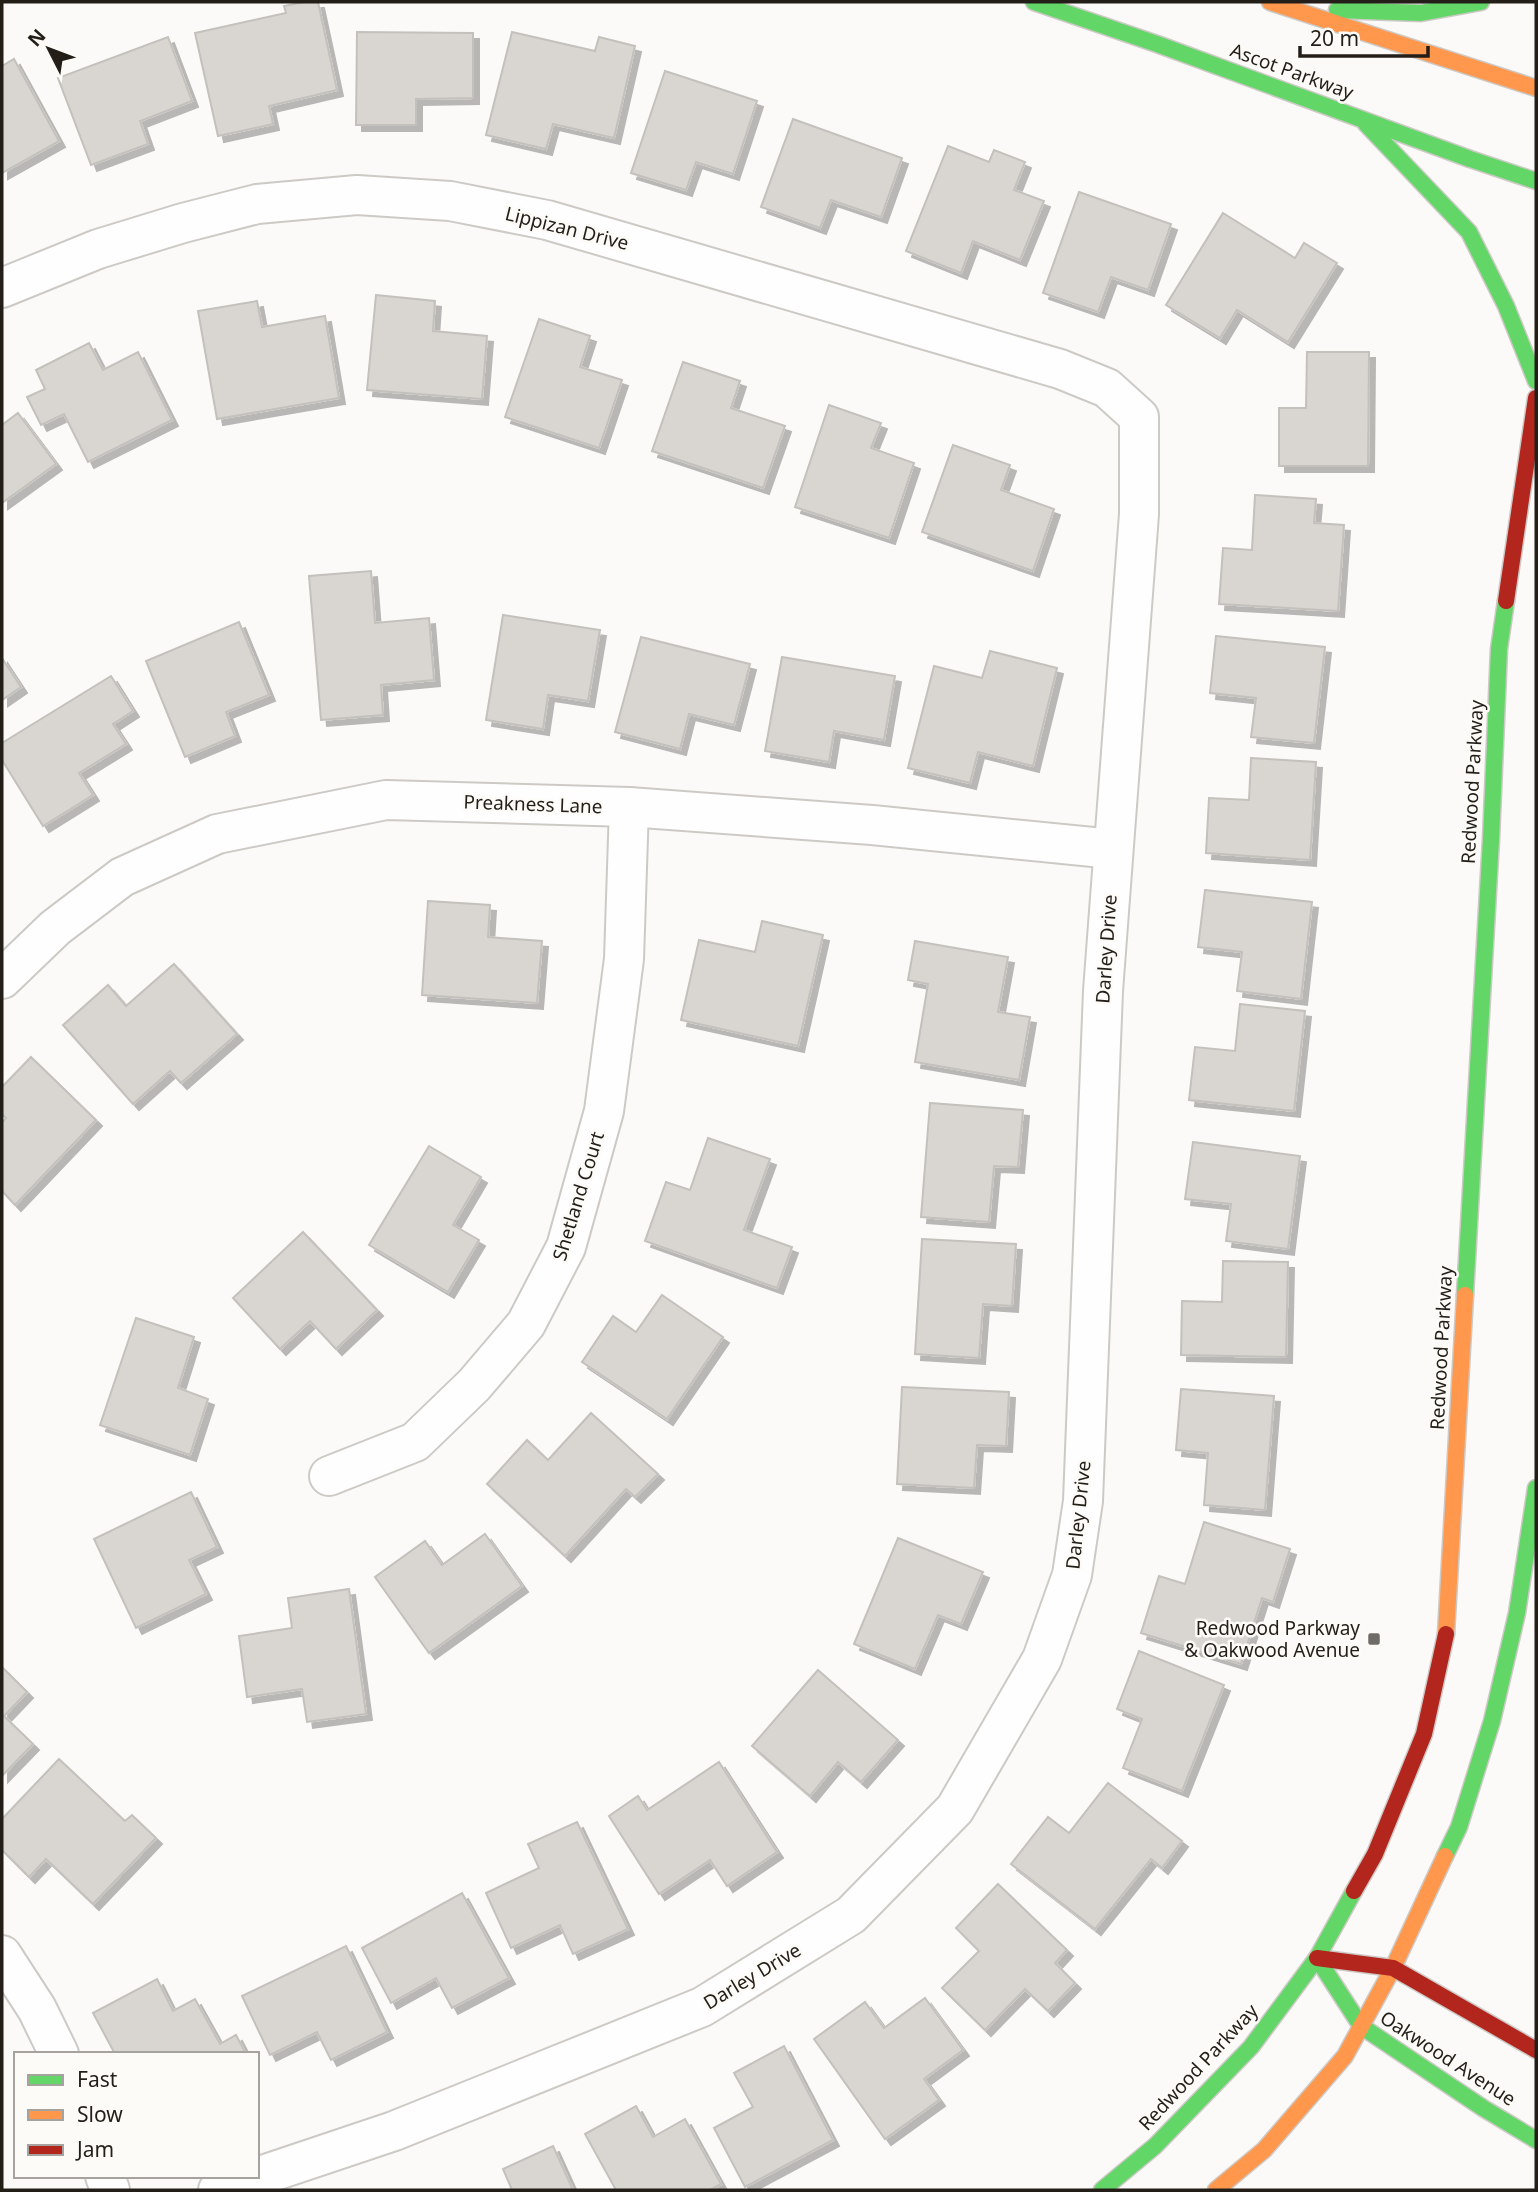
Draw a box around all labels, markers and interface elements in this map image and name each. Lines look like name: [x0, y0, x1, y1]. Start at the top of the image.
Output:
north arrow: [14, 14, 84, 84]
scale bar: [1300, 14, 1428, 58]
text: N: [22, 23, 51, 52]
text: 20 m: [1310, 24, 1359, 52]
street label: Ascot Parkway: [1227, 37, 1357, 105]
street label: Lippizan Drive: [503, 200, 631, 256]
street label: Redwood Parkway: [1455, 699, 1489, 865]
street label: Preakness Lane: [463, 789, 603, 819]
street label: Darley Drive: [1089, 894, 1123, 1004]
street label: Shetland Court: [546, 1128, 610, 1264]
street label: Redwood Parkway: [1424, 1265, 1458, 1431]
street label: Darley Drive: [1059, 1459, 1097, 1571]
place label: Redwood Parkway & Oakwood Avenue: [1184, 1615, 1360, 1663]
marker: Redwood Parkway & Oakwood Avenue: [1366, 1631, 1382, 1647]
street label: Darley Drive: [698, 1937, 806, 2015]
street label: Redwood Parkway: [1132, 1998, 1264, 2136]
street label: Oakwood Avenue: [1375, 2004, 1521, 2112]
legend: [14, 2052, 259, 2178]
text: Fast: [77, 2065, 118, 2093]
text: Slow: [77, 2100, 123, 2128]
text: Jam: [75, 2135, 114, 2163]

